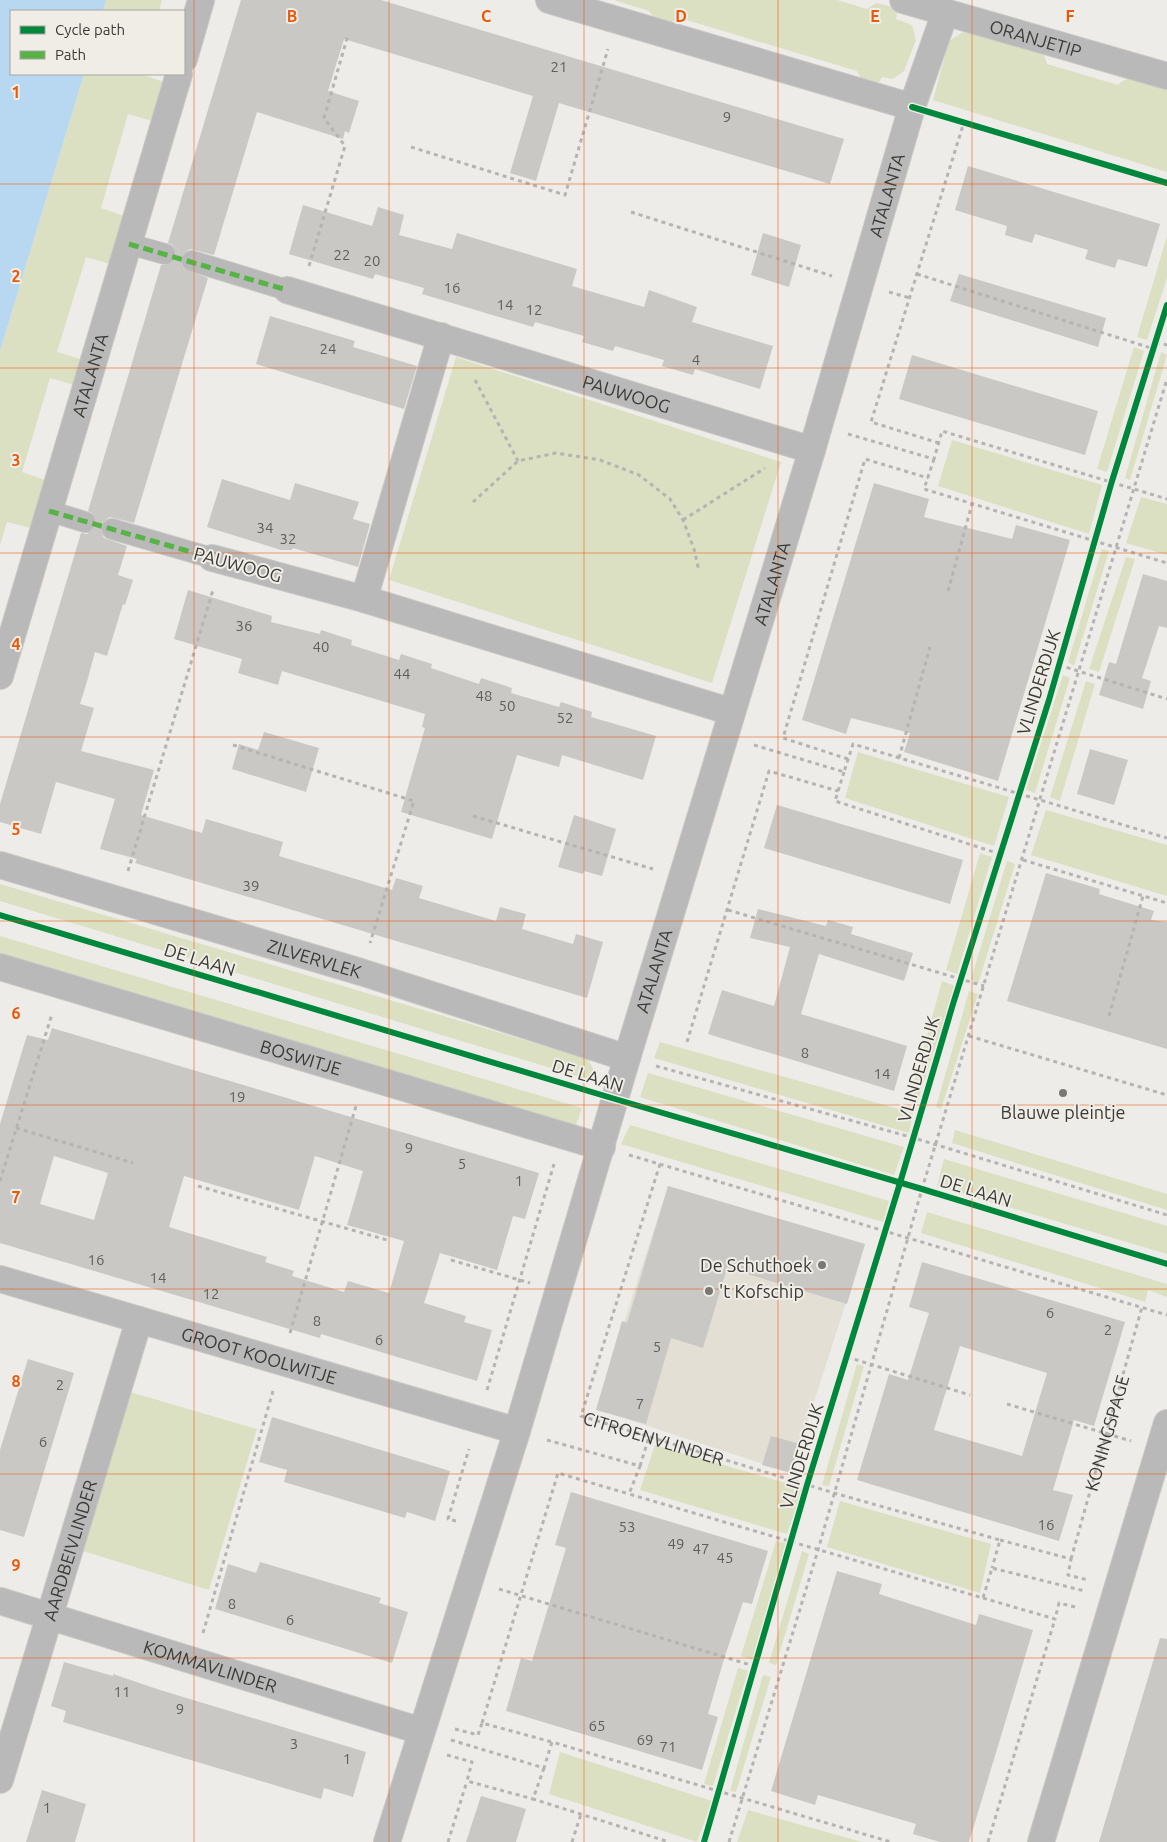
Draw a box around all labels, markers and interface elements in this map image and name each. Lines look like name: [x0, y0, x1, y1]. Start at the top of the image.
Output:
text: B: [287, 7, 297, 25]
text: C: [481, 7, 491, 25]
text: D: [675, 7, 687, 25]
text: E: [870, 7, 880, 25]
text: F: [1066, 7, 1075, 25]
legend: [10, 10, 185, 75]
street label: ORANJETIP: [987, 15, 1084, 61]
text: Cycle path: [55, 21, 125, 38]
text: Path: [55, 46, 86, 63]
house number: 21: [551, 58, 567, 75]
text: 1: [11, 83, 21, 101]
house number: 9: [723, 108, 731, 125]
street label: ATALANTA: [865, 151, 908, 239]
house number: 22: [334, 246, 350, 263]
house number: 20: [364, 252, 380, 269]
text: 2: [11, 267, 21, 285]
house number: 16: [444, 279, 460, 296]
house number: 14: [497, 296, 513, 313]
house number: 12: [526, 301, 542, 318]
street label: ATALANTA: [68, 330, 111, 419]
house number: 24: [320, 340, 336, 357]
house number: 4: [692, 351, 700, 368]
street label: PAUWOOG: [580, 371, 673, 416]
text: 3: [11, 451, 21, 469]
house number: 34: [257, 519, 273, 536]
house number: 32: [280, 530, 296, 547]
street label: ATALANTA: [749, 539, 794, 628]
street label: PAUWOOG: [192, 543, 284, 585]
house number: 36: [236, 617, 252, 634]
street label: VLINDERDIJK: [1012, 627, 1064, 737]
text: 4: [11, 635, 21, 653]
house number: 40: [313, 638, 329, 655]
house number: 44: [394, 665, 410, 682]
house number: 48: [476, 687, 492, 704]
house number: 50: [499, 697, 515, 714]
house number: 52: [557, 709, 573, 726]
text: 5: [11, 820, 21, 838]
house number: 39: [243, 877, 259, 894]
street label: ATALANTA: [631, 926, 676, 1015]
street label: ZILVERVLEK: [265, 935, 364, 982]
street label: DE LAAN: [162, 939, 238, 979]
text: 6: [11, 1004, 21, 1022]
street label: VLINDERDIJK: [893, 1014, 943, 1124]
street label: BOSWITJE: [258, 1035, 344, 1079]
house number: 8: [801, 1044, 809, 1061]
street label: DE LAAN: [550, 1055, 626, 1095]
house number: 14: [874, 1065, 890, 1082]
marker: Blauwe pleintje: [1057, 1087, 1069, 1099]
house number: 19: [229, 1088, 245, 1105]
place label: Blauwe pleintje: [1001, 1102, 1125, 1122]
house number: 9: [405, 1139, 413, 1156]
house number: 5: [458, 1155, 466, 1172]
street label: DE LAAN: [938, 1170, 1014, 1210]
house number: 1: [515, 1172, 523, 1189]
text: 7: [11, 1188, 21, 1206]
house number: 16: [88, 1251, 104, 1268]
place label: De Schuthoek: [700, 1255, 812, 1275]
marker: De Schuthoek: [816, 1259, 828, 1271]
house number: 14: [150, 1269, 166, 1286]
place label: 't Kofschip: [719, 1281, 804, 1301]
house number: 12: [203, 1285, 219, 1302]
marker: 't Kofschip: [703, 1285, 715, 1297]
house number: 6: [1046, 1304, 1054, 1321]
house number: 8: [313, 1312, 321, 1329]
house number: 2: [1104, 1321, 1112, 1338]
street label: GROOT KOOLWITJE: [179, 1323, 339, 1387]
house number: 6: [375, 1331, 383, 1348]
house number: 5: [653, 1338, 661, 1355]
text: 8: [11, 1372, 21, 1390]
street label: KONINGSPAGE: [1081, 1373, 1132, 1493]
house number: 2: [56, 1376, 64, 1393]
house number: 7: [636, 1395, 644, 1412]
street label: VLINDERDIJK: [775, 1401, 827, 1511]
street label: CITROENVLINDER: [581, 1407, 726, 1469]
house number: 6: [39, 1433, 47, 1450]
street label: AARDBEIVLINDER: [39, 1477, 100, 1623]
house number: 16: [1038, 1516, 1054, 1533]
house number: 53: [619, 1518, 635, 1535]
house number: 49: [668, 1535, 684, 1552]
house number: 47: [693, 1540, 709, 1557]
house number: 45: [717, 1549, 733, 1566]
text: 9: [11, 1556, 21, 1574]
house number: 8: [228, 1595, 236, 1612]
house number: 6: [286, 1611, 294, 1628]
street label: KOMMAVLINDER: [141, 1636, 279, 1696]
house number: 11: [114, 1683, 130, 1700]
house number: 9: [176, 1700, 184, 1717]
house number: 65: [589, 1717, 605, 1734]
house number: 69: [637, 1731, 653, 1748]
house number: 3: [290, 1735, 298, 1752]
house number: 71: [660, 1738, 676, 1755]
house number: 1: [343, 1750, 351, 1767]
house number: 1: [43, 1799, 51, 1816]

